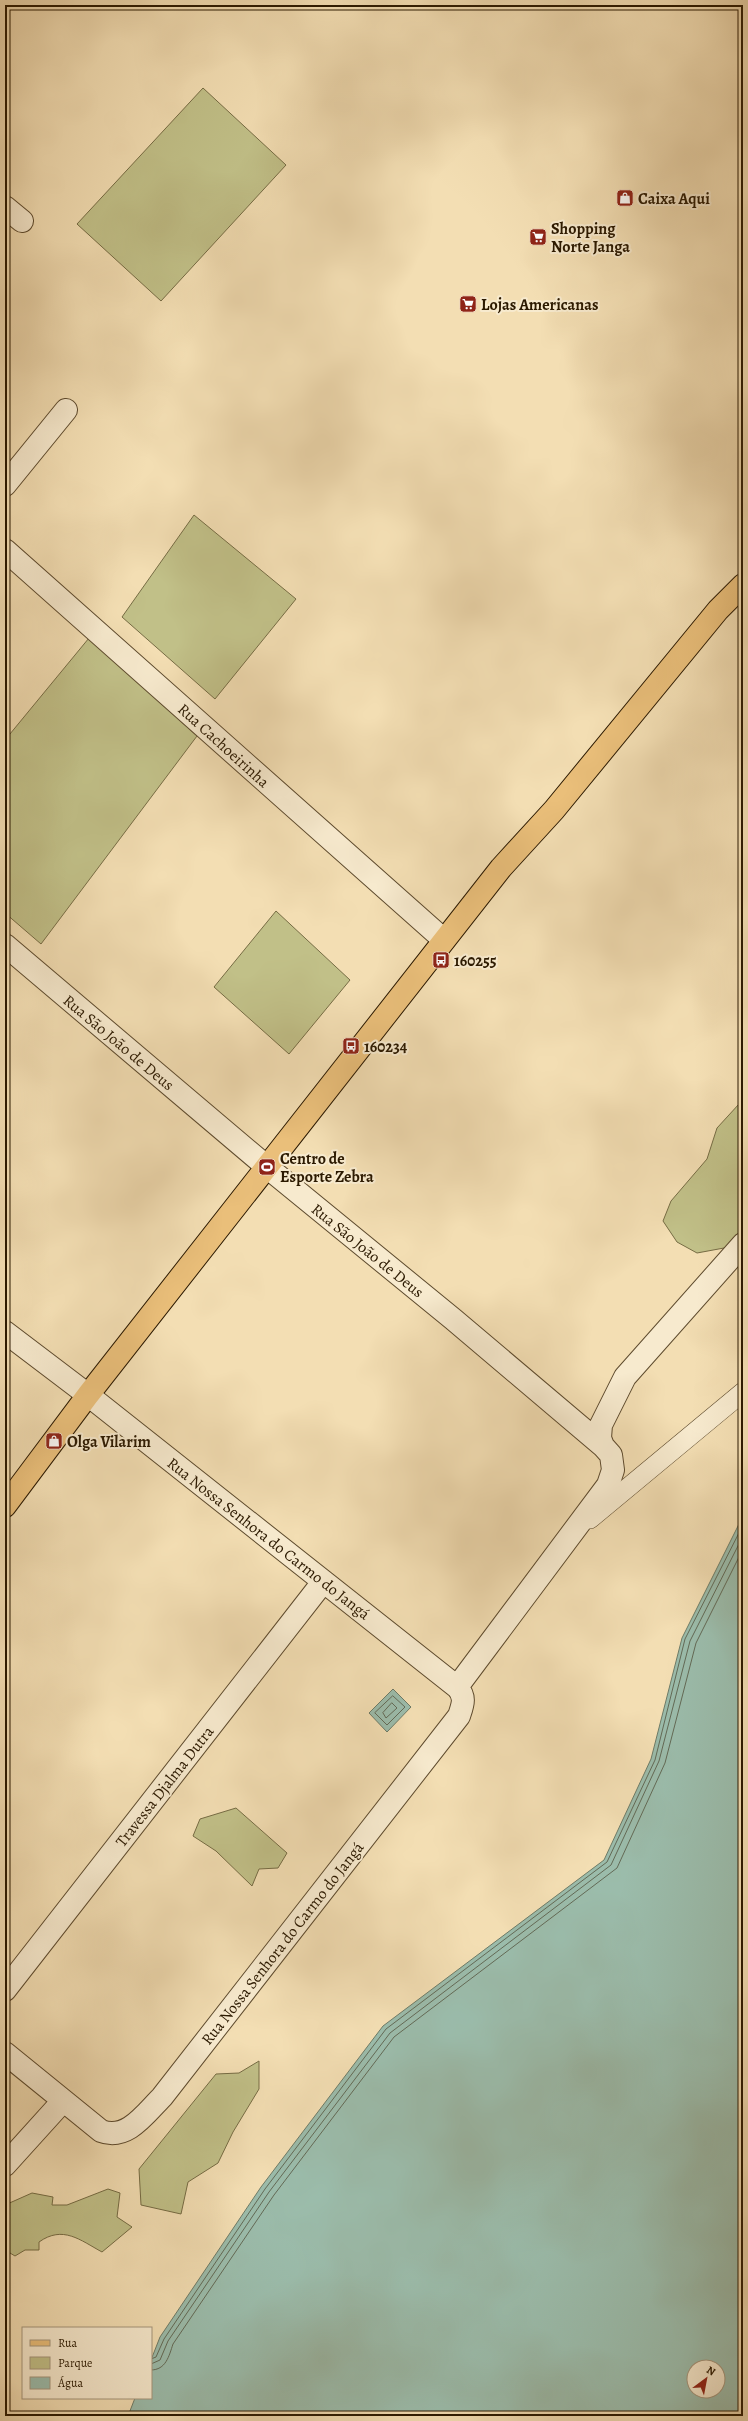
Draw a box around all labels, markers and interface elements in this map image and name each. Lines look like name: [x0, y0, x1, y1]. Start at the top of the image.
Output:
shop icon: Caixa Aqui: [615, 188, 635, 208]
place label: Caixa Aqui: [638, 188, 710, 210]
place label: Shopping Norte Janga: [551, 218, 630, 258]
supermarket icon: Shopping Norte Janga: [528, 227, 548, 247]
supermarket icon: Lojas Americanas: [458, 294, 478, 314]
place label: Lojas Americanas: [481, 294, 599, 316]
street label: Rua Cachoeirinha: [173, 699, 274, 793]
bus stop icon: 160255: [431, 950, 451, 970]
place label: 160255: [454, 950, 497, 972]
street label: Rua São João de Deus: [58, 990, 179, 1096]
bus stop icon: 160234: [341, 1036, 361, 1056]
place label: 160234: [364, 1036, 408, 1058]
place label: Centro de Esporte Zebra: [280, 1148, 374, 1188]
sports icon: Centro de Esporte Zebra: [257, 1157, 277, 1177]
street label: Rua São João de Deus: [306, 1199, 428, 1303]
shop icon: Olga Vilarim: [44, 1431, 64, 1451]
place label: Olga Vilarim: [67, 1431, 152, 1453]
street label: Rua Nossa Senhora do Carmo do Jangá: [162, 1452, 375, 1625]
street label: Travessa Djalma Dutra: [111, 1721, 219, 1852]
street label: Rua Nossa Senhora do Carmo do Jangá: [196, 1837, 369, 2050]
legend: [22, 2327, 152, 2399]
text: Rua: [58, 2335, 77, 2351]
text: Parque: [58, 2355, 93, 2371]
north arrow: [686, 2359, 726, 2399]
text: N: [704, 2362, 718, 2379]
text: Água: [57, 2375, 84, 2391]

